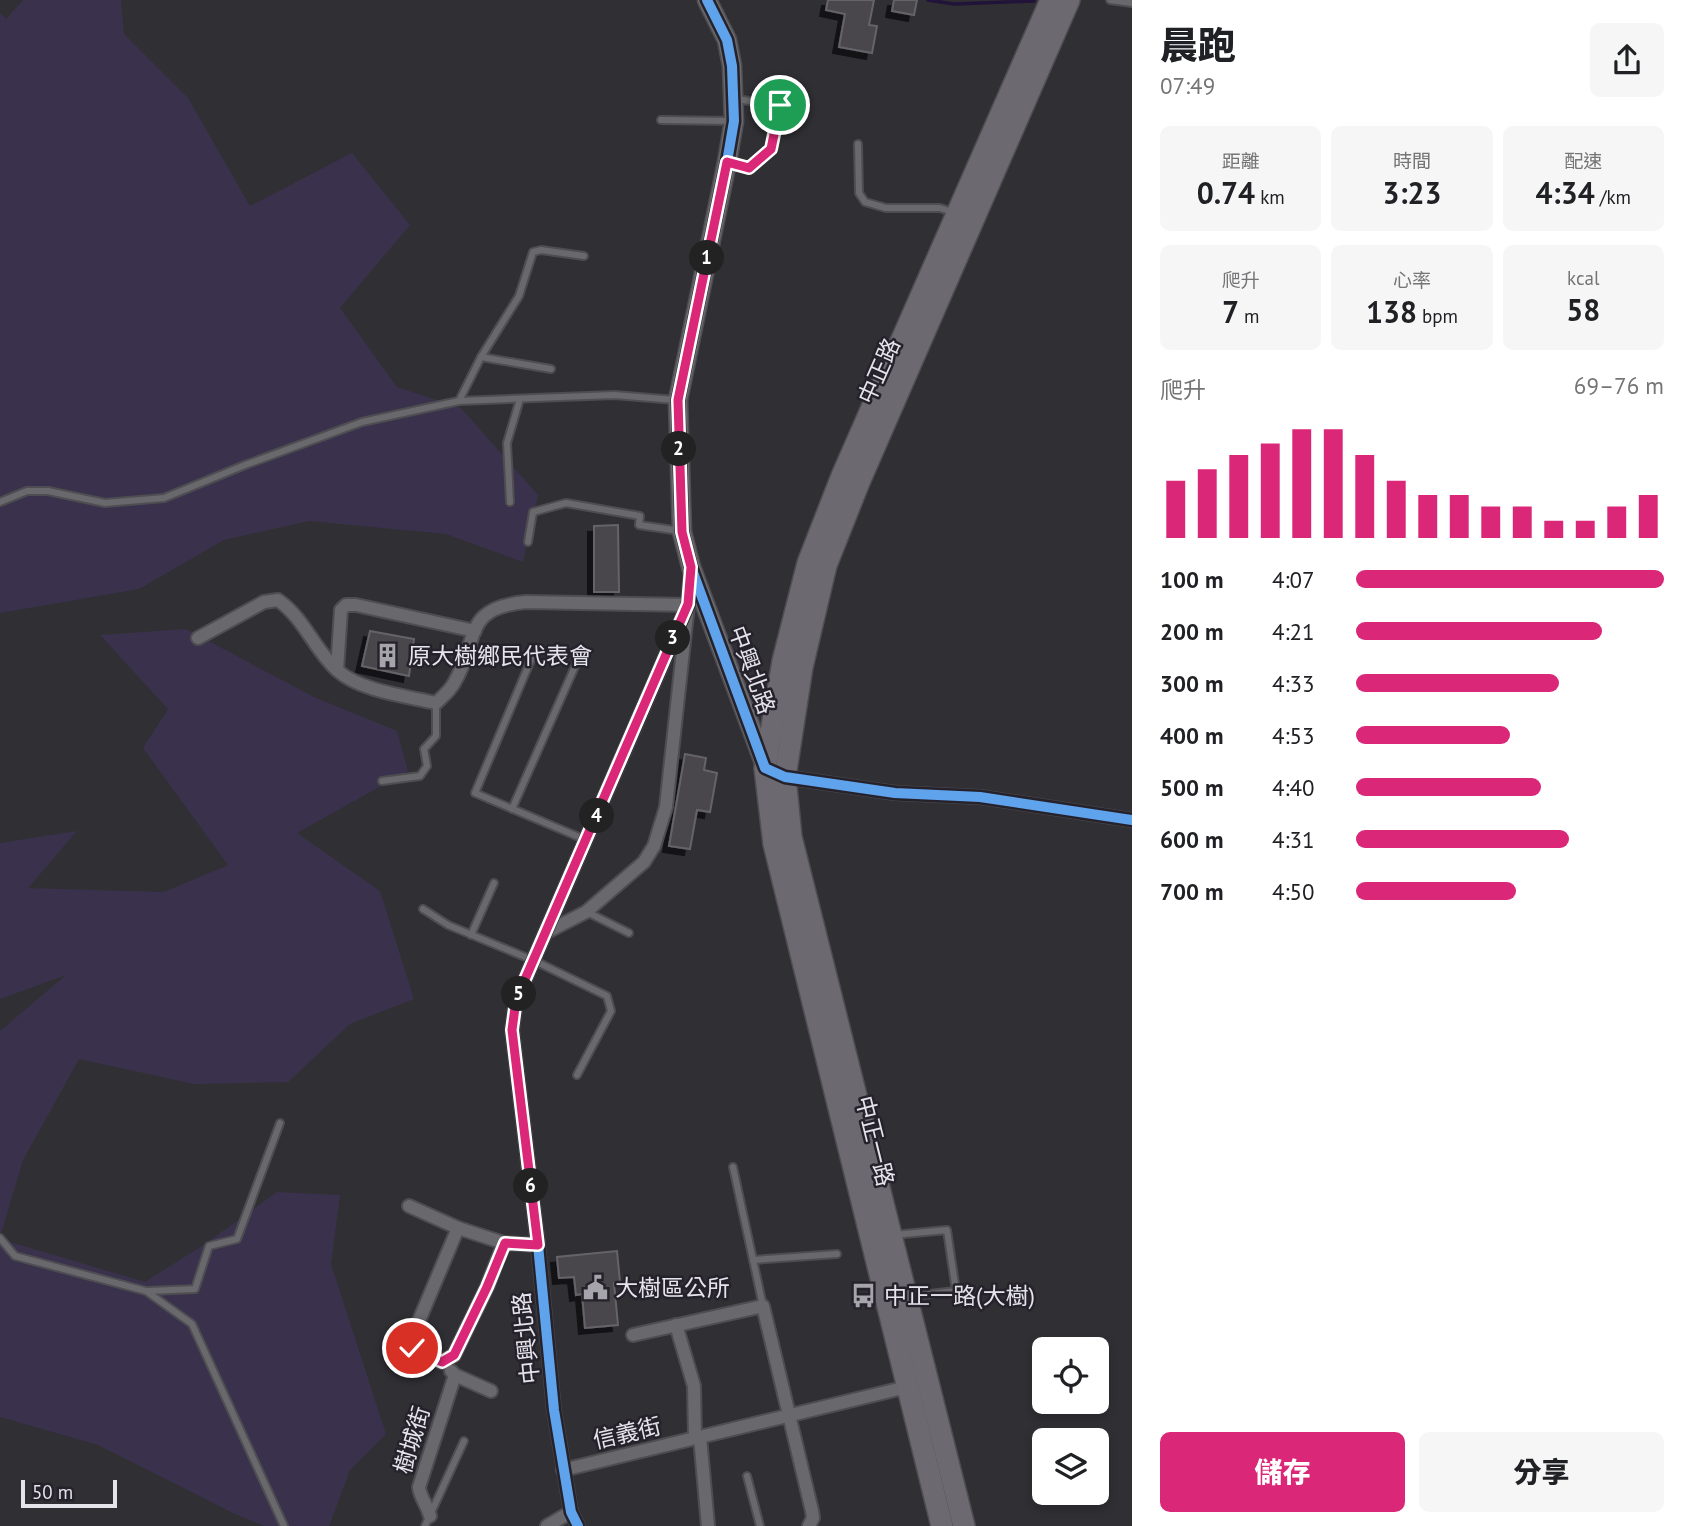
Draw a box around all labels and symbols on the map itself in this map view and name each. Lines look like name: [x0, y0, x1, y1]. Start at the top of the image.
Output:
pin: [750, 75, 810, 135]
pin: 1: [690, 240, 724, 276]
street label: 中正路: [851, 333, 906, 408]
pin: 2: [662, 432, 696, 466]
pin: 3: [656, 620, 690, 656]
street label: 中興北路: [723, 622, 782, 718]
place label: 原大樹鄉民代表會: [408, 641, 592, 670]
building icon: 原大樹鄉民代表會: [374, 642, 402, 670]
pin: 4: [580, 798, 614, 834]
pin: 5: [502, 976, 536, 1012]
street label: 中正一路: [850, 1093, 901, 1189]
pin: 6: [514, 1168, 548, 1204]
place label: 大樹區公所: [615, 1273, 730, 1302]
public building icon: 大樹區公所: [581, 1274, 609, 1302]
place label: 中正一路(大樹): [884, 1281, 1035, 1310]
bus stop icon: 中正一路(大樹): [850, 1282, 878, 1310]
street label: 中興北路: [506, 1291, 545, 1385]
pin: [382, 1318, 442, 1378]
street label: 樹城街: [388, 1403, 435, 1477]
street label: 信義街: [590, 1411, 664, 1454]
scale bar: [21, 1477, 117, 1509]

